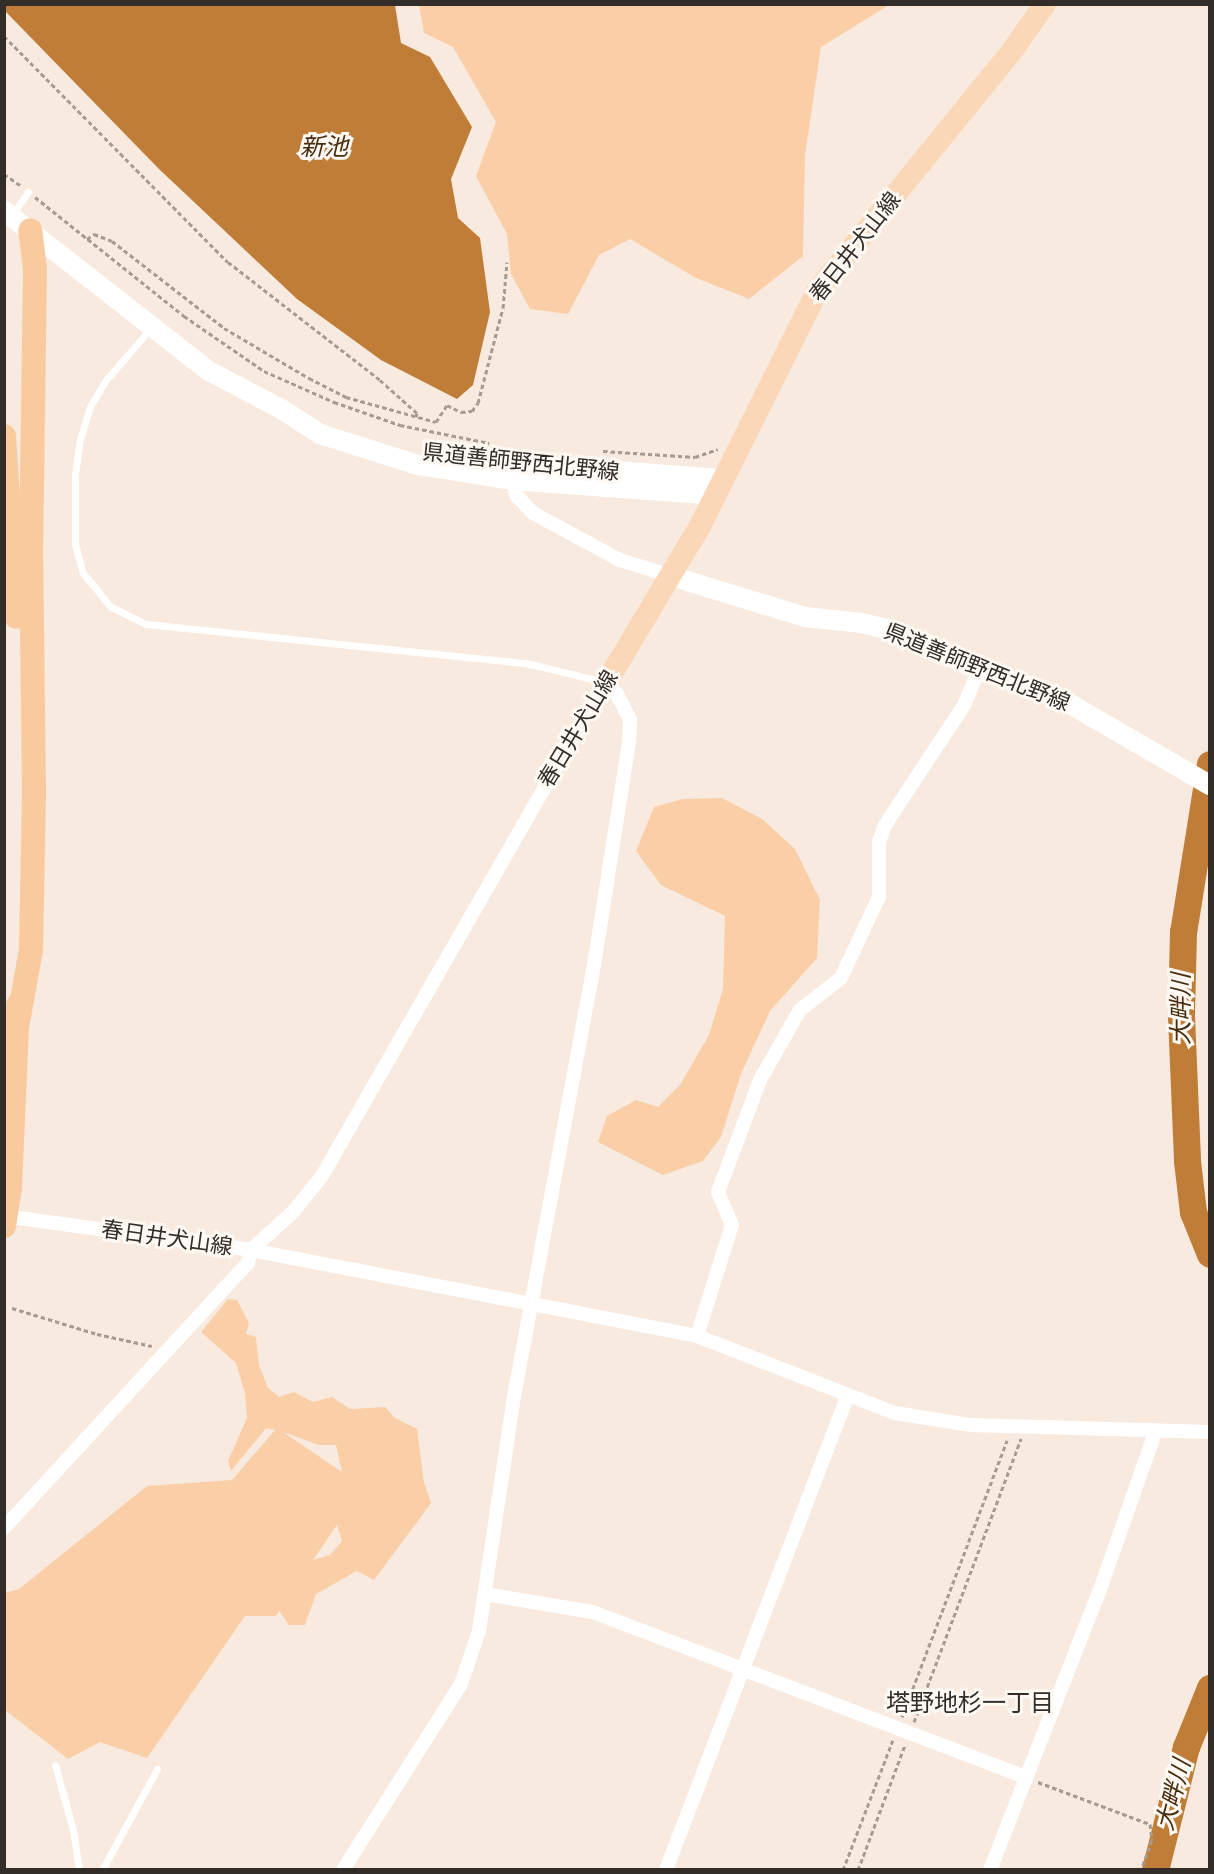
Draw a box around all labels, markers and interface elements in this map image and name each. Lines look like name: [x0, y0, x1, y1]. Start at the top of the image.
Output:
water label: 新池: [300, 134, 348, 162]
street label: 春日井犬山線: [804, 187, 906, 307]
street label: 県道善師野西北野線: [421, 439, 621, 485]
street label: 県道善師野西北野線: [880, 618, 1074, 716]
street label: 春日井犬山線: [533, 666, 623, 792]
water label: 大畔川: [1168, 973, 1196, 1045]
street label: 春日井犬山線: [100, 1216, 234, 1260]
district label: 塔野地杉一丁目: [886, 1690, 1054, 1718]
water label: 大畔川: [1151, 1756, 1197, 1834]

